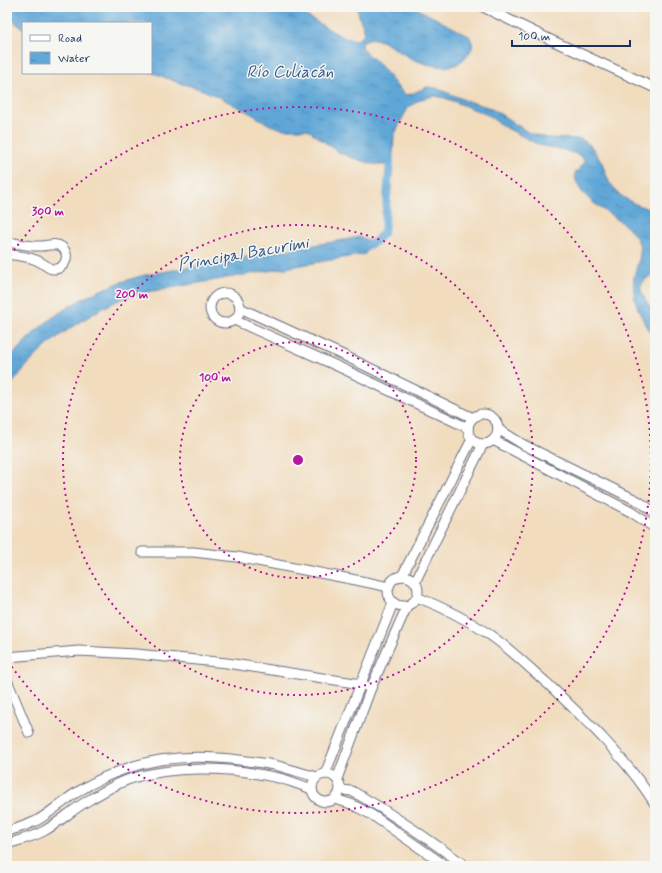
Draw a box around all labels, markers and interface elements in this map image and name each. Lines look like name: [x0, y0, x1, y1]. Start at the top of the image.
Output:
legend: [22, 22, 152, 74]
scale bar: [512, 22, 630, 48]
text: 100 m: [518, 29, 550, 45]
text: Road: [58, 31, 82, 47]
text: Water: [58, 51, 90, 67]
water label: Río Culiacán: [246, 61, 334, 83]
text: 300 m: [32, 204, 65, 220]
water label: Principal Bacurimi: [176, 231, 313, 276]
text: 200 m: [116, 287, 149, 303]
text: 100 m: [199, 370, 232, 386]
centre of rings: [291, 453, 305, 467]

